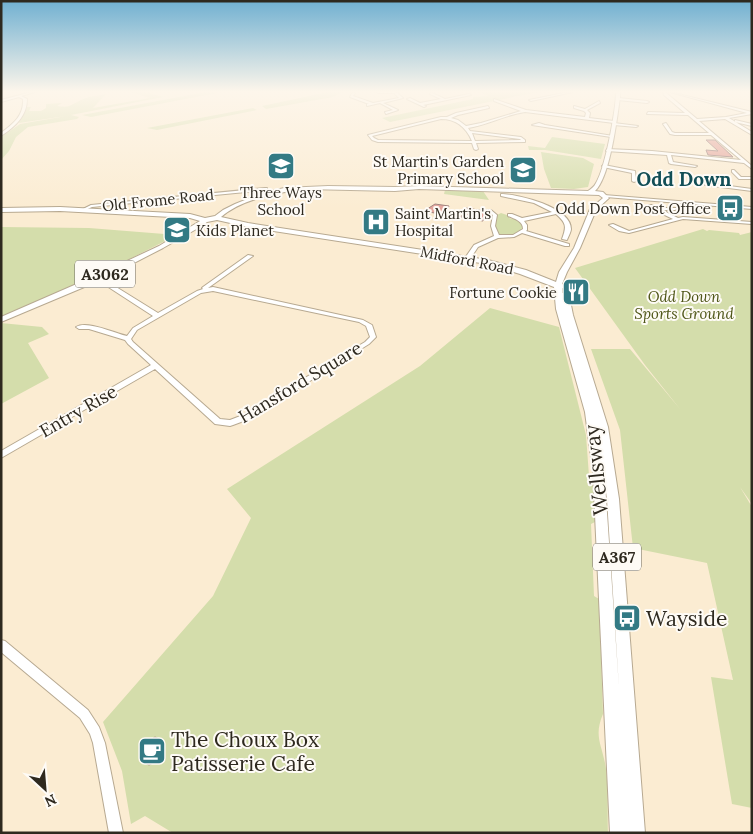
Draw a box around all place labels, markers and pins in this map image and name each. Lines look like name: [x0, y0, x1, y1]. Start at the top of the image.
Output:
school or university icon: Three Ways School: [266, 151, 296, 181]
place label: St Martin's Garden Primary School: [373, 152, 504, 188]
school or university icon: St Martin's Garden Primary School: [508, 155, 538, 185]
place label: Three Ways School: [240, 183, 322, 219]
bus stop icon: Odd Down Post Office: [715, 193, 745, 223]
place label: Odd Down Post Office: [555, 199, 711, 218]
place label: Saint Martin's Hospital: [395, 204, 491, 240]
hospital icon: Saint Martin's Hospital: [361, 207, 391, 237]
school or university icon: Kids Planet: [162, 215, 192, 245]
place label: Kids Planet: [196, 221, 274, 240]
restaurant icon: Fortune Cookie: [561, 277, 591, 307]
place label: Fortune Cookie: [449, 283, 557, 302]
bus stop icon: Wayside: [612, 603, 642, 633]
place label: Wayside: [646, 605, 727, 632]
place label: The Choux Box Patisserie Cafe: [171, 726, 319, 777]
cafe icon: The Choux Box Patisserie Cafe: [137, 736, 167, 766]

